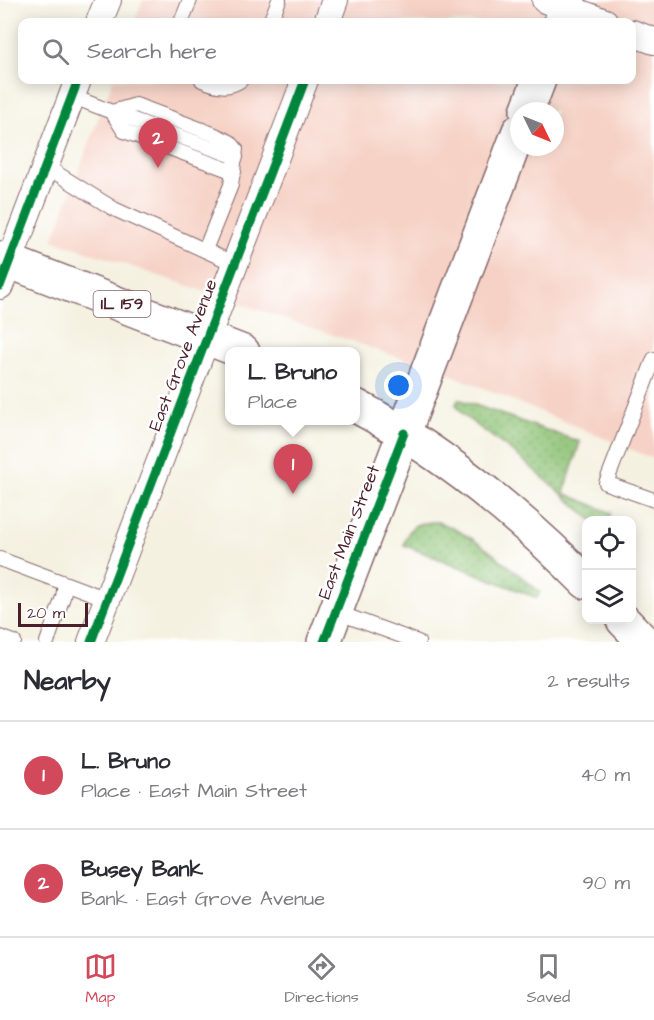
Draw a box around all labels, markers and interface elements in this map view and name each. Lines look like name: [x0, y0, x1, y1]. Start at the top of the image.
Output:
search box: [18, 18, 636, 84]
icon: search: [39, 35, 72, 68]
text: Search here: [87, 36, 217, 67]
north arrow: [510, 102, 564, 156]
pin: 2: [138, 118, 178, 168]
street label: East Grove Avenue: [143, 275, 224, 434]
road number: IL 159: [94, 291, 150, 317]
popup: [225, 347, 360, 425]
text: L. Bruno: [248, 357, 337, 388]
your location: [384, 371, 413, 400]
text: Place: [248, 388, 297, 416]
pin: 1: [274, 444, 312, 494]
street label: East Main Street: [312, 461, 386, 603]
map controls: [582, 516, 636, 624]
button: locate: [582, 516, 636, 570]
button: layers: [582, 570, 636, 624]
scale bar: [18, 600, 88, 628]
text: 20 m: [27, 602, 65, 624]
text: Nearby: [24, 663, 111, 699]
text: 2 results: [547, 667, 630, 695]
text: L. Bruno: [81, 746, 170, 777]
text: 1: [42, 761, 45, 789]
text: 40 m: [580, 761, 630, 789]
text: Place · East Main Street: [81, 777, 307, 805]
text: Busey Bank: [81, 854, 203, 885]
text: 2: [38, 869, 49, 897]
text: 90 m: [582, 869, 630, 897]
text: Bank · East Grove Avenue: [81, 885, 325, 913]
tab: Map: [84, 950, 117, 1008]
tab: Directions: [285, 950, 359, 1008]
tab: Saved: [527, 950, 570, 1008]

